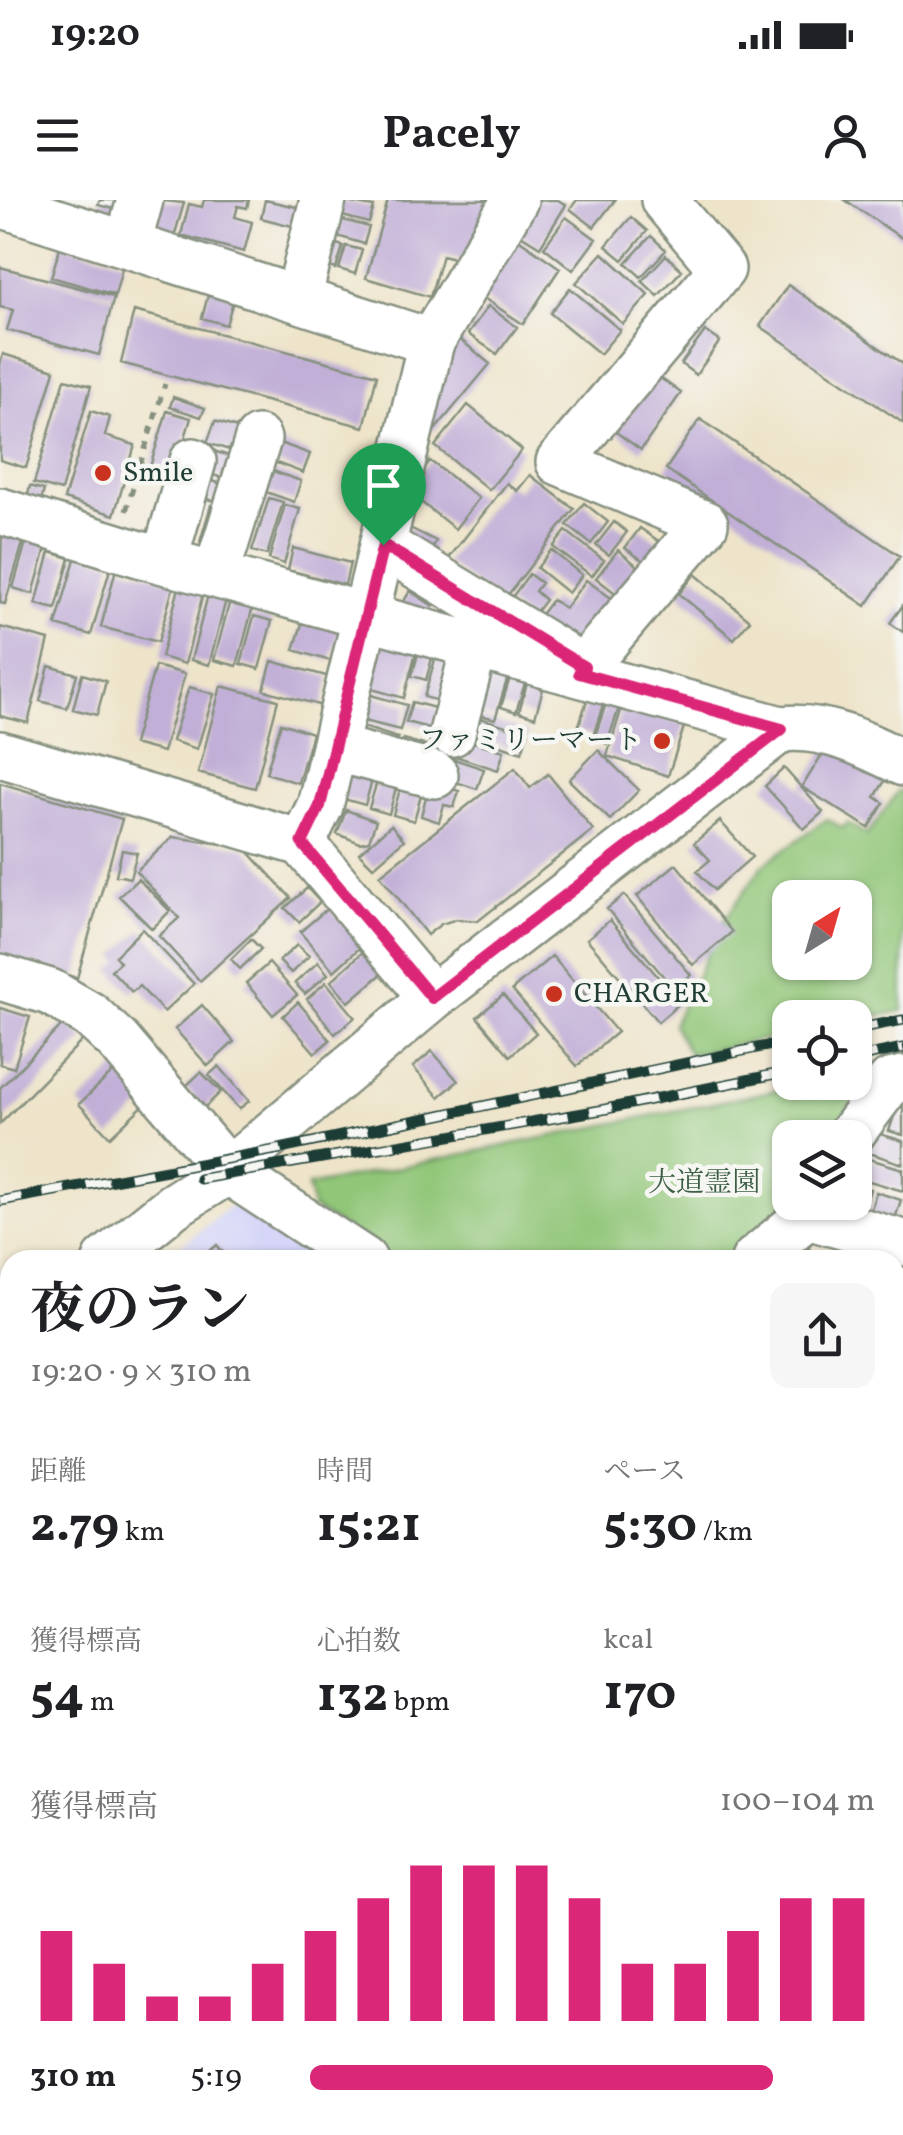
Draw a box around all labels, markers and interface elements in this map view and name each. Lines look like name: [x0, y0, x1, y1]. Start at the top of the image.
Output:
text: 19:20: [50, 9, 140, 62]
text: Pacely: [383, 104, 520, 167]
icon: menu: [30, 108, 85, 163]
icon: person: [818, 108, 873, 163]
pin: [341, 443, 426, 546]
place label: Smile: [123, 454, 193, 493]
icon: arrive: [356, 458, 411, 513]
marker: Smile: [92, 462, 114, 484]
place label: ファミリーマート: [419, 722, 642, 761]
marker: ファミリーマート: [651, 730, 673, 752]
north arrow: [772, 880, 872, 980]
map controls: [772, 880, 872, 1220]
place label: CHARGER: [574, 975, 709, 1014]
marker: CHARGER: [543, 983, 565, 1005]
button: locate: [772, 1000, 872, 1100]
button: layers: [772, 1120, 872, 1220]
park label: 大道霊園: [648, 1164, 760, 1203]
text: 夜のラン: [30, 1275, 250, 1351]
button: share: [770, 1283, 875, 1388]
text: 19:20 · 9 × 310 m: [30, 1351, 252, 1395]
text: 距離: [30, 1453, 86, 1492]
text: 時間: [317, 1453, 373, 1492]
text: ペース: [603, 1453, 686, 1492]
text: 2.79: [30, 1492, 119, 1562]
text: 15:21: [317, 1492, 421, 1562]
text: 5:30: [603, 1492, 697, 1562]
text: km: [119, 1513, 165, 1552]
text: /km: [697, 1513, 753, 1552]
text: kcal: [603, 1621, 653, 1660]
text: 獲得標高: [30, 1623, 142, 1662]
text: 心拍数: [317, 1623, 401, 1662]
text: 170: [603, 1660, 676, 1730]
text: 54: [30, 1662, 84, 1732]
text: 132: [317, 1662, 388, 1732]
text: m: [84, 1683, 115, 1722]
text: bpm: [388, 1683, 450, 1722]
text: 100–104 m: [720, 1780, 875, 1824]
text: 獲得標高: [30, 1787, 158, 1831]
text: 310 m: [30, 2056, 116, 2100]
text: 5:19: [190, 2056, 242, 2100]

